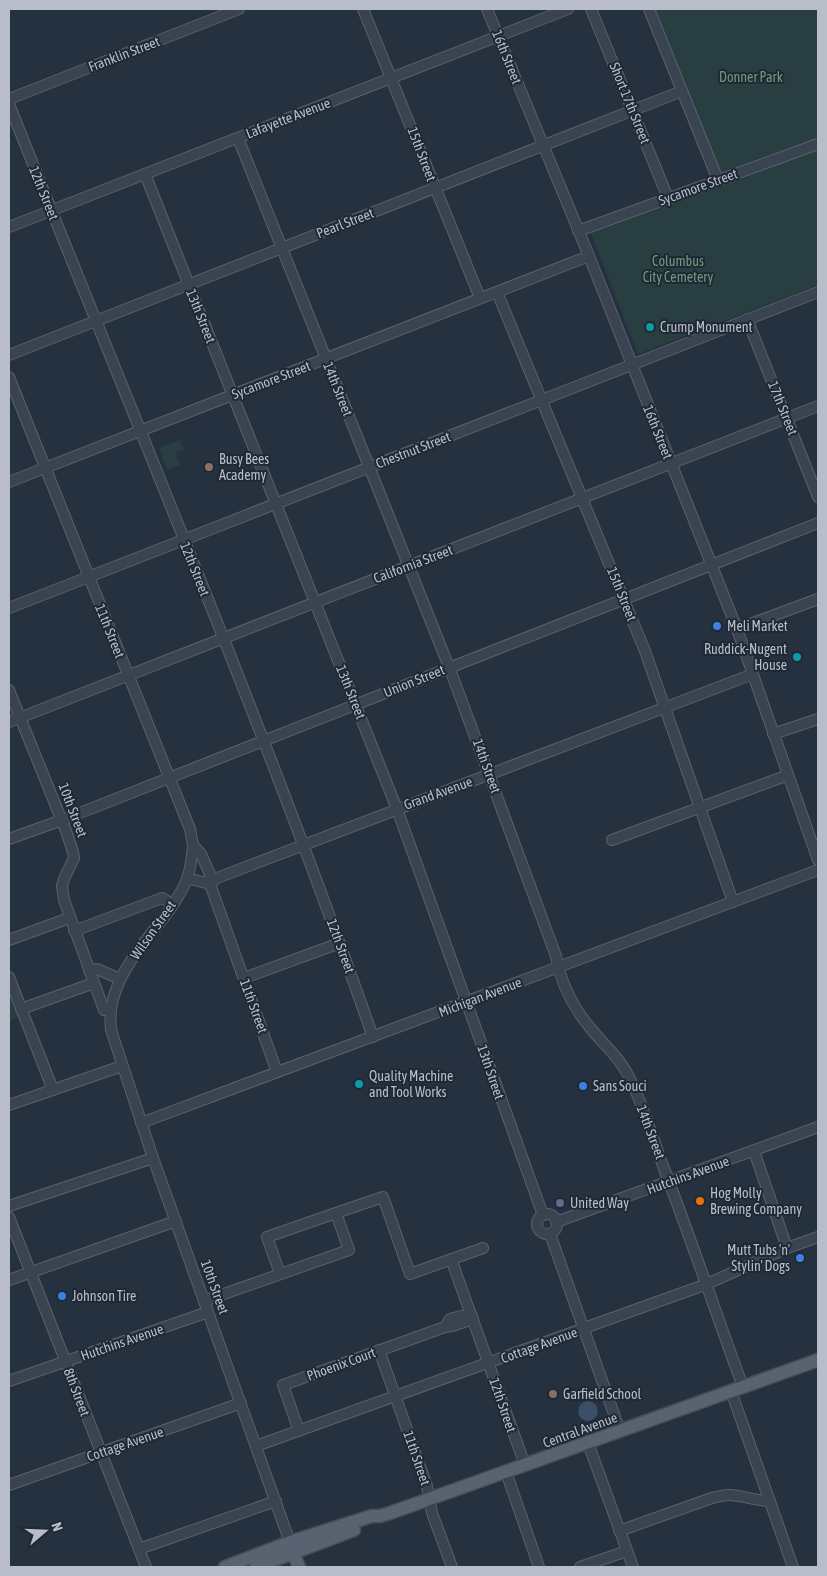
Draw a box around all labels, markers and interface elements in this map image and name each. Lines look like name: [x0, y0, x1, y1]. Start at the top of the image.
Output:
street label: 16th Street: [489, 28, 525, 86]
street label: Franklin Street: [86, 33, 162, 75]
street label: Short 17th Street: [607, 60, 653, 146]
park label: Donner Park: [719, 69, 783, 85]
street label: Lafayette Avenue: [243, 95, 333, 141]
street label: 15th Street: [404, 125, 440, 183]
street label: 12th Street: [26, 164, 62, 222]
street label: Sycamore Street: [656, 165, 740, 209]
street label: Pearl Street: [314, 205, 376, 241]
park label: Columbus City Cemetery: [643, 253, 713, 285]
street label: 13th Street: [183, 287, 219, 345]
place label: Crump Monument: [660, 319, 753, 335]
marker: Crump Monument: [644, 321, 656, 333]
street label: Sycamore Street: [229, 358, 313, 402]
street label: 14th Street: [320, 360, 356, 418]
street label: 17th Street: [765, 379, 801, 437]
street label: 16th Street: [640, 403, 676, 461]
street label: Chestnut Street: [373, 428, 453, 472]
place label: Busy Bees Academy: [219, 451, 269, 483]
marker: Busy Bees Academy: [203, 461, 215, 473]
street label: 12th Street: [177, 540, 213, 598]
street label: California Street: [371, 542, 455, 586]
street label: 15th Street: [604, 565, 640, 623]
street label: 11th Street: [92, 602, 128, 660]
place label: Meli Market: [727, 618, 788, 634]
marker: Meli Market: [711, 620, 723, 632]
place label: Ruddick-Nugent House: [704, 641, 787, 673]
marker: Ruddick-Nugent House: [791, 651, 803, 663]
street label: Union Street: [381, 662, 447, 700]
street label: 13th Street: [333, 663, 369, 721]
street label: 14th Street: [470, 737, 504, 795]
street label: Grand Avenue: [401, 773, 475, 813]
street label: 10th Street: [55, 781, 91, 839]
street label: Wilson Street: [127, 898, 179, 962]
street label: 12th Street: [324, 917, 358, 975]
street label: Michigan Avenue: [436, 974, 524, 1020]
street label: 11th Street: [237, 977, 271, 1035]
street label: 13th Street: [474, 1043, 508, 1101]
place label: Quality Machine and Tool Works: [369, 1068, 453, 1100]
marker: Quality Machine and Tool Works: [353, 1078, 365, 1090]
place label: Sans Souci: [593, 1078, 647, 1094]
marker: Sans Souci: [577, 1080, 589, 1092]
street label: 14th Street: [633, 1103, 669, 1161]
street label: Hutchins Avenue: [645, 1153, 731, 1197]
place label: Hog Molly Brewing Company: [710, 1185, 802, 1217]
place label: United Way: [570, 1195, 629, 1211]
marker: Hog Molly Brewing Company: [694, 1195, 706, 1207]
marker: United Way: [554, 1197, 566, 1209]
place label: Mutt Tubs 'n' Stylin' Dogs: [727, 1242, 790, 1274]
marker: Mutt Tubs 'n' Stylin' Dogs: [794, 1252, 806, 1264]
street label: 10th Street: [198, 1258, 232, 1316]
place label: Johnson Tire: [72, 1288, 136, 1304]
marker: Johnson Tire: [56, 1290, 68, 1302]
street label: Hutchins Avenue: [79, 1320, 165, 1364]
street label: Cottage Avenue: [499, 1324, 579, 1366]
street label: Phoenix Court: [305, 1344, 377, 1384]
street label: 8th Street: [61, 1366, 93, 1418]
street label: 12th Street: [486, 1376, 520, 1434]
place label: Garfield School: [563, 1386, 641, 1402]
marker: Garfield School: [547, 1388, 559, 1400]
street label: Central Avenue: [541, 1409, 619, 1451]
street label: Cottage Avenue: [84, 1423, 166, 1465]
street label: 11th Street: [400, 1429, 434, 1487]
north arrow: [20, 1506, 70, 1556]
text: N: [48, 1520, 66, 1533]

